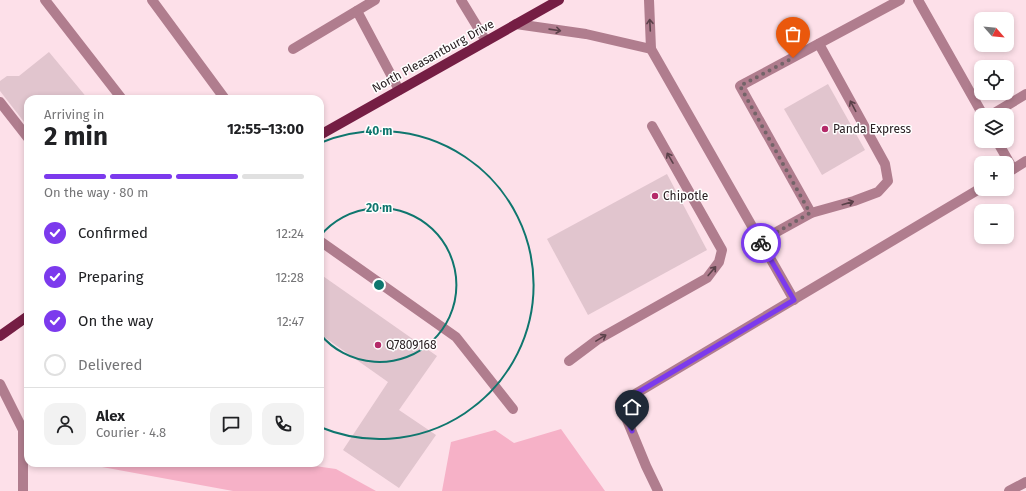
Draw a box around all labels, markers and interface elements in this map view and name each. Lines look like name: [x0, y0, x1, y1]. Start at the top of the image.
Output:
north arrow: [974, 12, 1014, 52]
map controls: [974, 12, 1014, 244]
street label: North Pleasantburg Drive: [370, 17, 496, 95]
pin: [776, 17, 810, 58]
one-way arrow: [646, 19, 653, 32]
icon: bag: [782, 23, 804, 45]
one-way arrow: [548, 26, 561, 34]
button: locate: [974, 60, 1014, 100]
one-way arrow: [849, 100, 856, 112]
text: Arriving in: [44, 107, 104, 122]
button: layers: [974, 108, 1014, 148]
text: 12:55–13:00: [227, 120, 304, 138]
text: 2 min: [44, 121, 108, 152]
place label: Panda Express: [833, 122, 911, 136]
text: 40 m: [366, 124, 392, 138]
marker: Panda Express: [820, 124, 830, 134]
one-way arrow: [665, 152, 673, 164]
button: +: [974, 156, 1014, 196]
text: On the way · 80 m: [44, 185, 148, 200]
place label: Chipotle: [663, 189, 708, 203]
marker: Chipotle: [650, 191, 660, 201]
one-way arrow: [841, 199, 854, 206]
text: 20 m: [366, 201, 392, 215]
button: −: [974, 204, 1014, 244]
icon: check: [44, 222, 66, 244]
courier: [741, 223, 781, 263]
text: Confirmed: [78, 224, 148, 242]
text: 12:24: [276, 226, 304, 241]
icon: bike: [750, 232, 772, 254]
icon: check: [44, 266, 66, 288]
one-way arrow: [707, 266, 716, 277]
text: Preparing: [78, 268, 143, 286]
text: 12:28: [275, 270, 304, 285]
centre of rings: [372, 278, 386, 292]
icon: check: [44, 310, 66, 332]
text: On the way: [78, 312, 153, 330]
text: 12:47: [277, 314, 304, 329]
one-way arrow: [595, 334, 607, 342]
place label: Q7809168: [386, 338, 437, 352]
marker: Q7809168: [373, 340, 383, 350]
text: Delivered: [78, 356, 142, 374]
pin: [615, 390, 649, 431]
icon: home: [621, 396, 643, 418]
button: person: [44, 403, 86, 445]
button: chat: [210, 403, 252, 445]
button: phone: [262, 403, 304, 445]
text: Alex: [96, 407, 125, 425]
text: Courier · 4.8: [96, 425, 166, 440]

